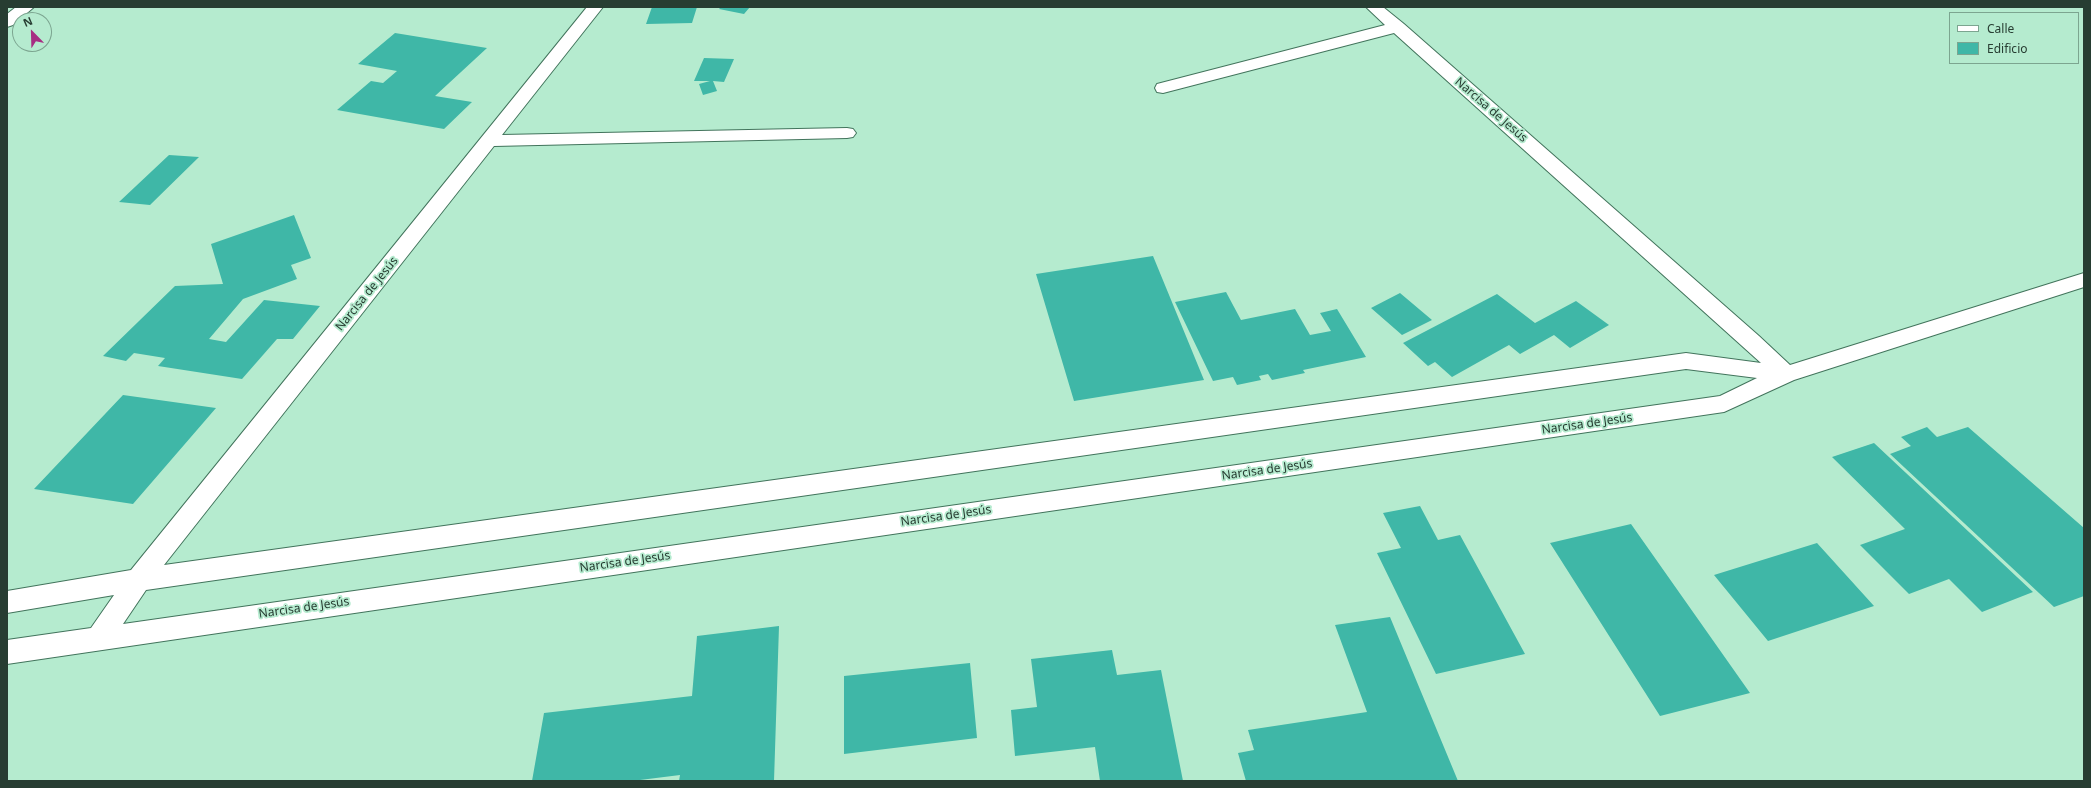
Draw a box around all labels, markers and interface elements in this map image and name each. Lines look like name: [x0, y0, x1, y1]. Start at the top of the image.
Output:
north arrow: [12, 12, 52, 52]
legend: [1949, 12, 2079, 64]
text: N: [20, 13, 35, 30]
text: Calle: [1987, 20, 2014, 37]
text: Edificio: [1987, 40, 2028, 57]
street label: Narcisa de Jesús: [1452, 75, 1530, 145]
street label: Narcisa de Jesús: [333, 254, 401, 334]
street label: Narcisa de Jesús: [1541, 411, 1633, 437]
street label: Narcisa de Jesús: [1221, 457, 1313, 483]
street label: Narcisa de Jesús: [900, 503, 992, 529]
street label: Narcisa de Jesús: [579, 549, 671, 575]
street label: Narcisa de Jesús: [258, 595, 350, 621]

